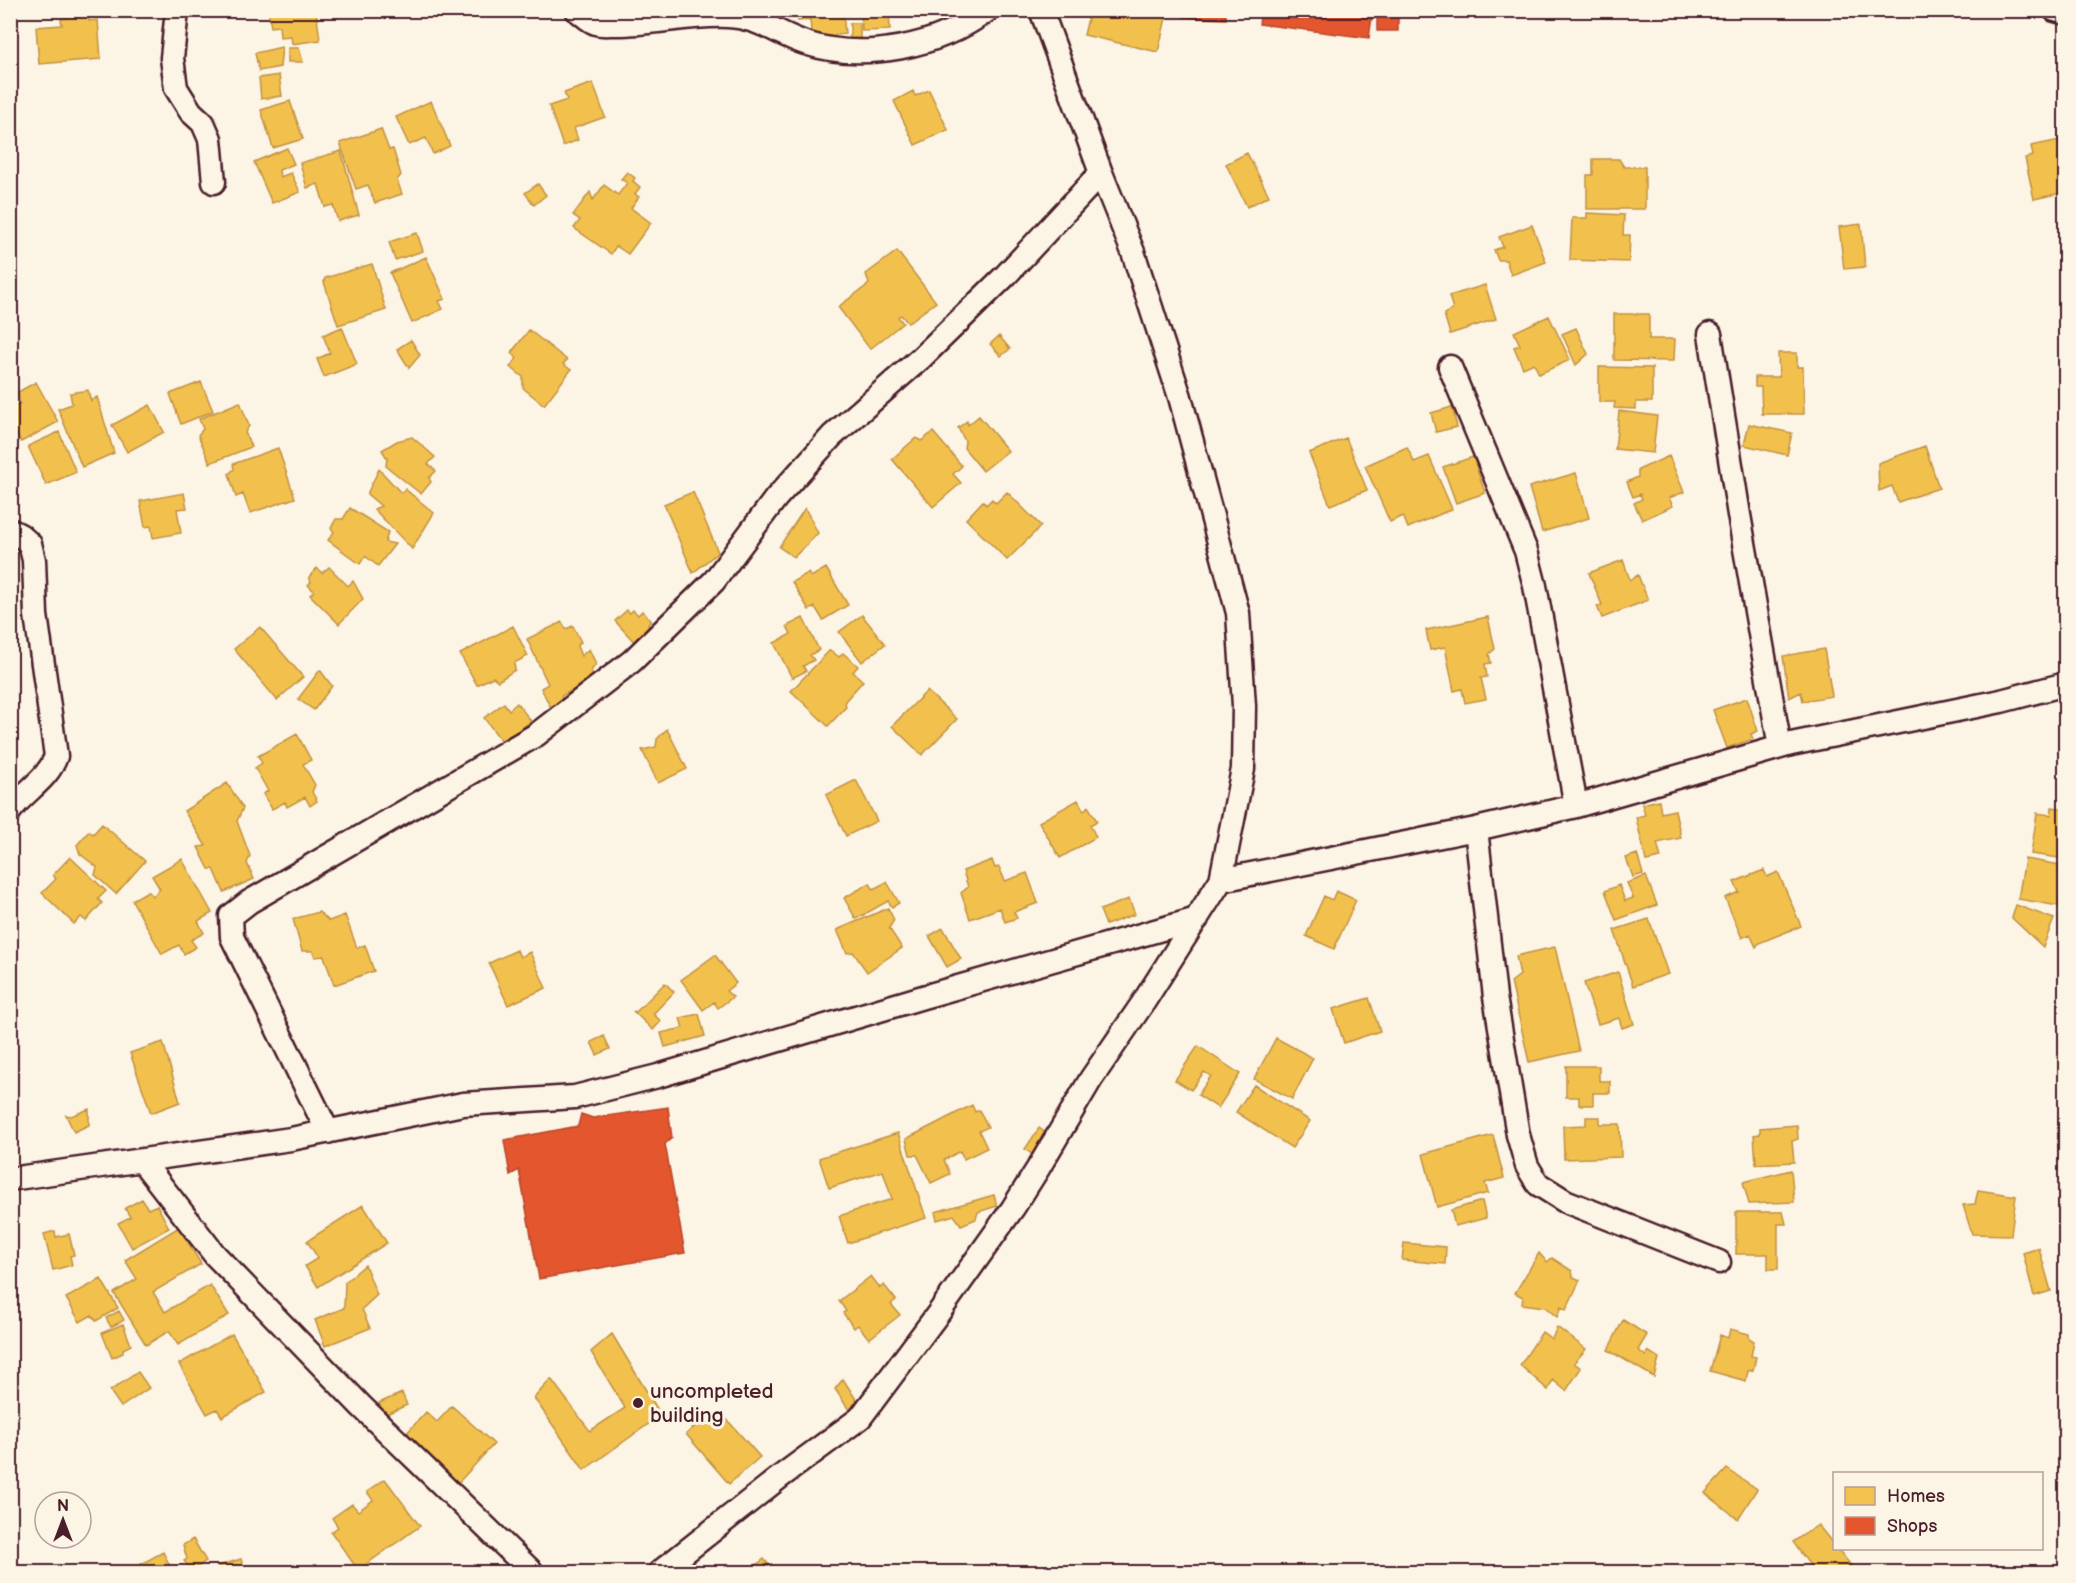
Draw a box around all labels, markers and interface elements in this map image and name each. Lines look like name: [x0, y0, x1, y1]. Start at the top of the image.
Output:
place label: uncompleted building: [650, 1379, 773, 1428]
marker: uncompleted building: [631, 1396, 645, 1410]
legend: [1833, 1472, 2043, 1550]
text: Homes: [1887, 1486, 1945, 1507]
north arrow: [33, 1490, 93, 1550]
text: N: [57, 1497, 69, 1516]
text: Shops: [1887, 1516, 1938, 1537]

